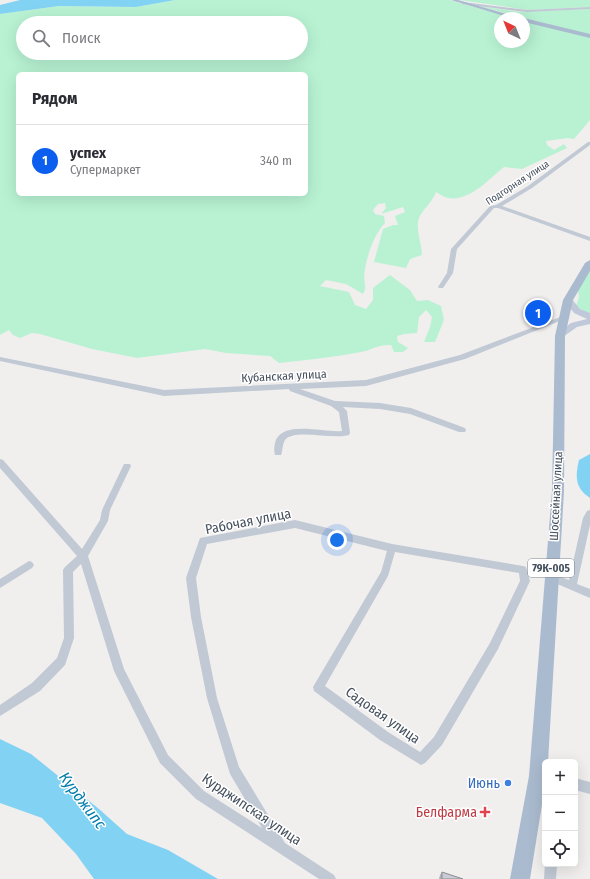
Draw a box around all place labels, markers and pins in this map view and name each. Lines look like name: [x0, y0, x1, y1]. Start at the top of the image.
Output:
pin: 1: [525, 298, 551, 328]
place label: Июнь: [468, 775, 501, 792]
marker: Июнь: [503, 778, 513, 788]
place label: Белфарма: [416, 804, 477, 821]
marker: Белфарма: [480, 807, 490, 817]

